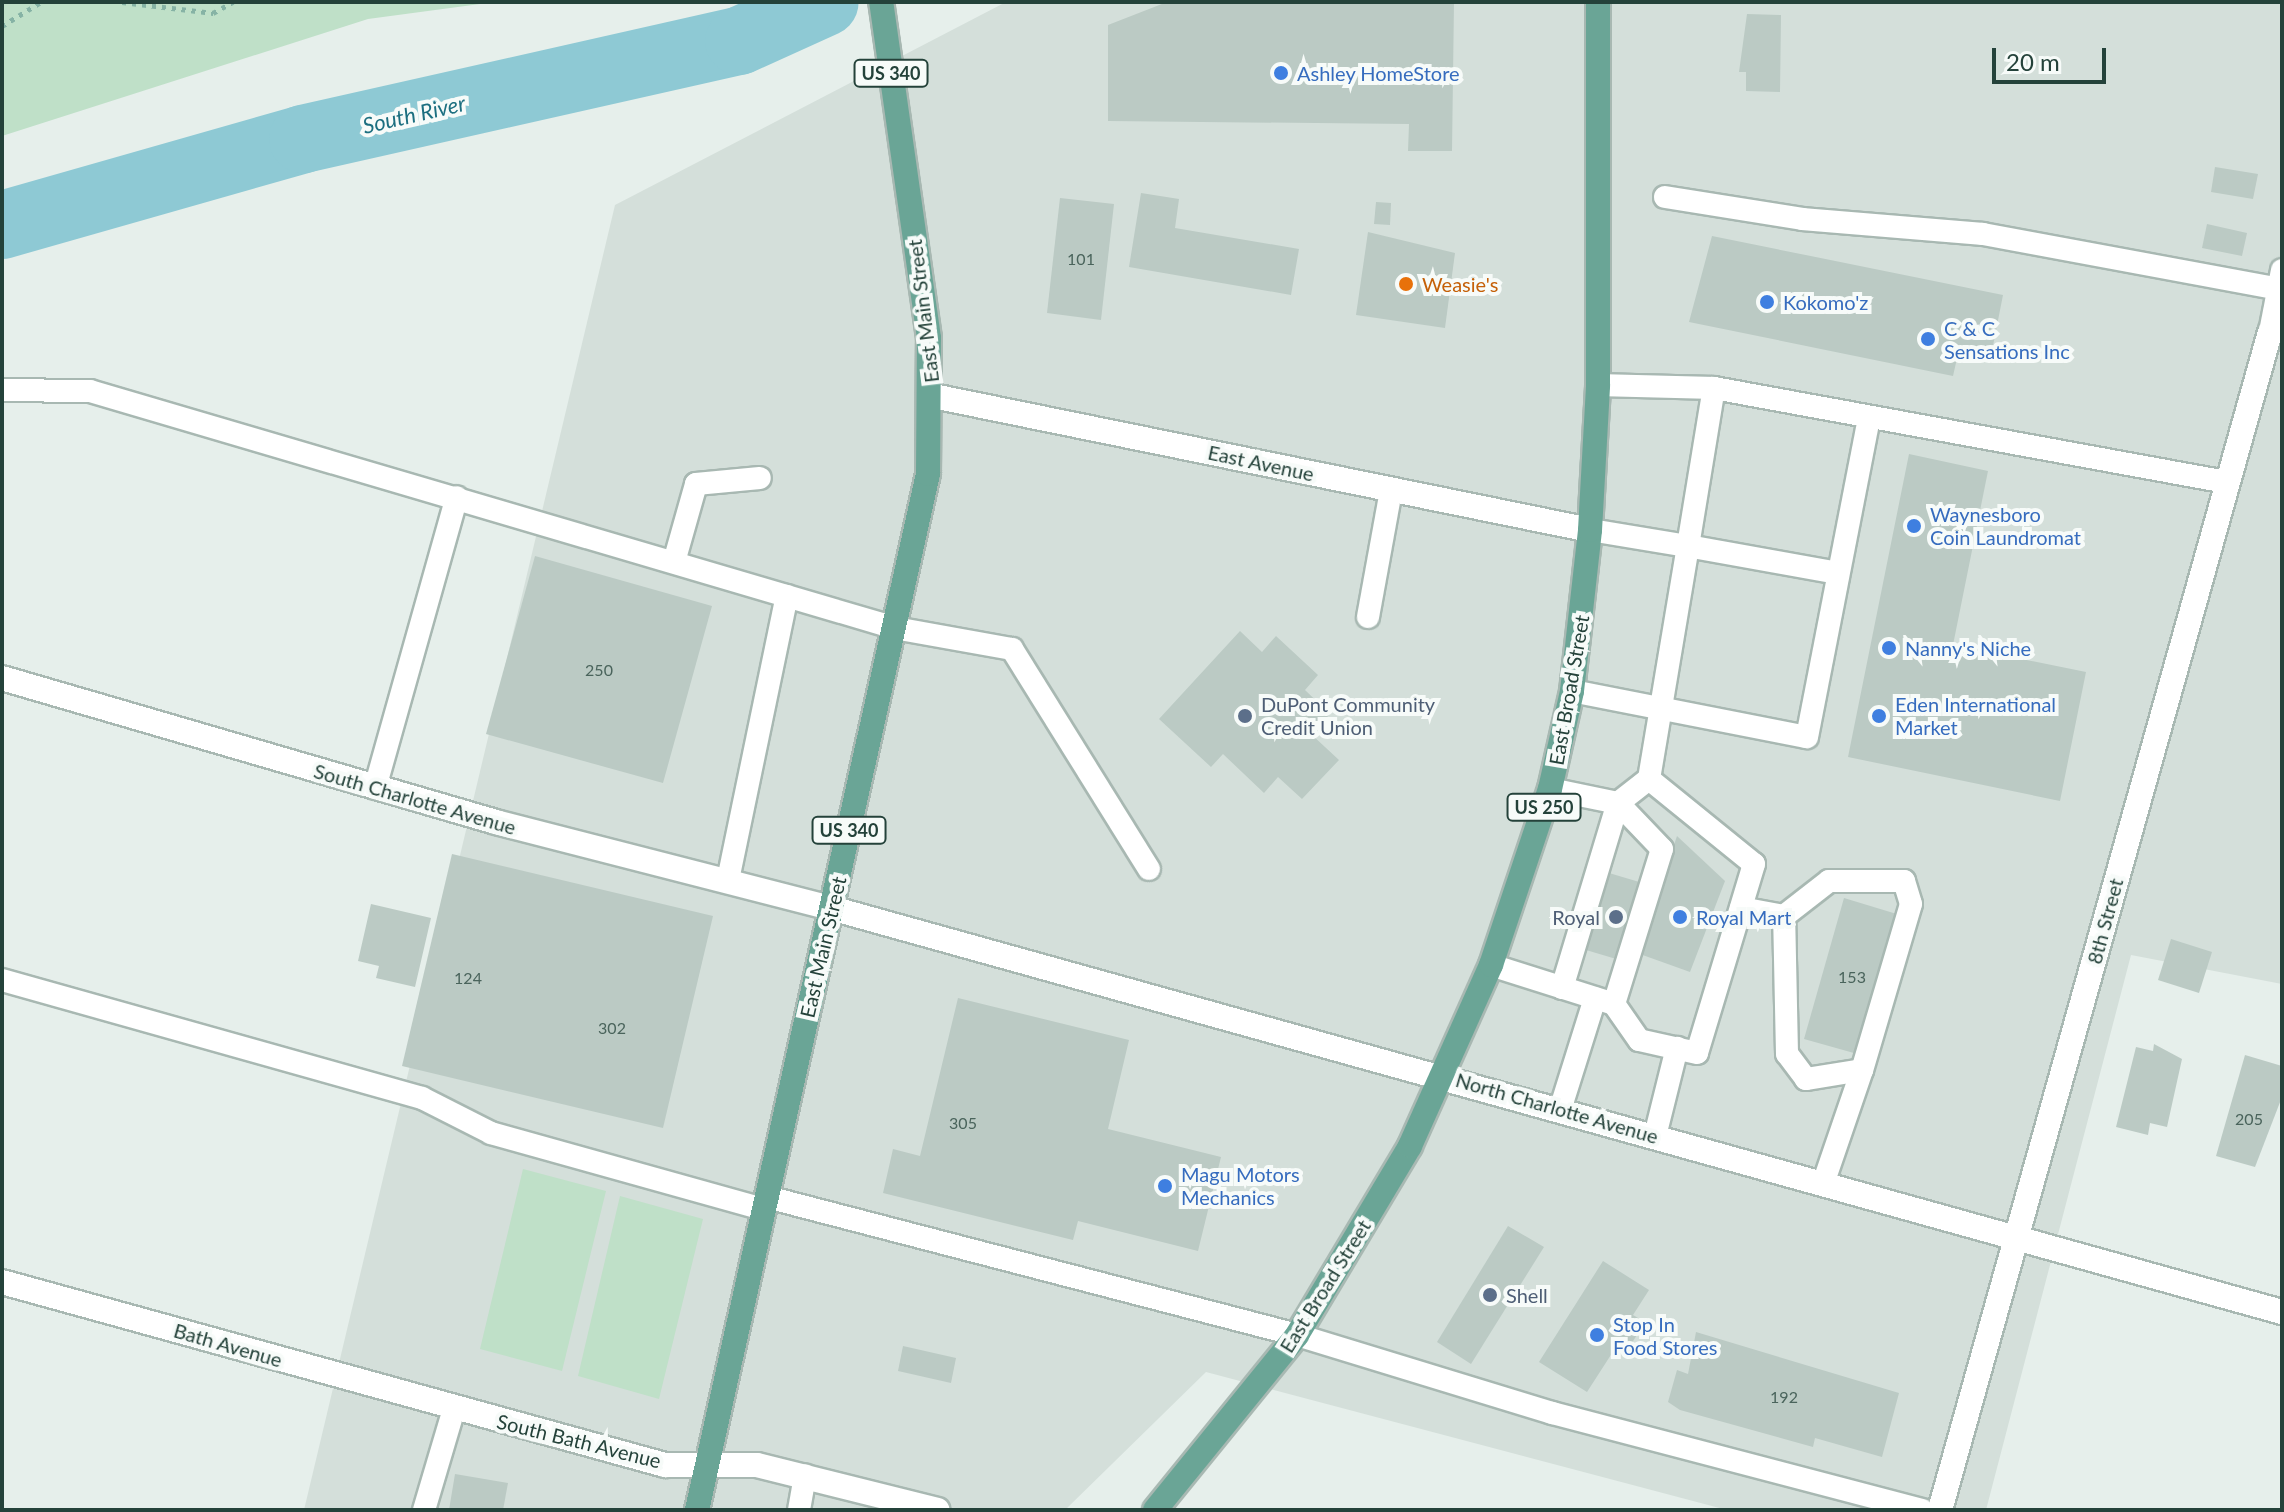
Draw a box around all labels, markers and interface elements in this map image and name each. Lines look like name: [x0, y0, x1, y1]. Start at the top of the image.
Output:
scale bar: [1996, 32, 2110, 82]
text: 20 m: [2006, 47, 2060, 76]
road number: US 340: [853, 59, 929, 87]
place label: Ashley HomeStore: [1297, 61, 1460, 85]
marker: Ashley HomeStore: [1272, 64, 1290, 82]
water label: South River: [360, 89, 468, 139]
street label: East Main Street: [902, 238, 944, 384]
house number: 101: [1067, 249, 1095, 269]
place label: Weasie's: [1422, 272, 1498, 296]
marker: Weasie's: [1397, 275, 1415, 293]
place label: Kokomo'z: [1783, 290, 1868, 314]
marker: Kokomo'z: [1758, 293, 1776, 311]
place label: C & C Sensations Inc: [1944, 316, 2070, 363]
marker: C & C Sensations Inc: [1919, 330, 1937, 348]
street label: East Avenue: [1205, 440, 1317, 486]
place label: Waynesboro Coin Laundromat: [1930, 502, 2081, 549]
marker: Waynesboro Coin Laundromat: [1905, 517, 1923, 535]
street label: East Broad Street: [1544, 613, 1594, 767]
place label: Nanny's Niche: [1905, 636, 2031, 660]
marker: Nanny's Niche: [1880, 639, 1898, 657]
house number: 250: [585, 660, 613, 680]
place label: DuPont Community Credit Union: [1261, 692, 1435, 739]
place label: Eden International Market: [1895, 692, 2056, 739]
marker: DuPont Community Credit Union: [1236, 707, 1254, 725]
marker: Eden International Market: [1870, 707, 1888, 725]
street label: South Charlotte Avenue: [311, 759, 519, 839]
road number: US 250: [1506, 793, 1582, 821]
road number: US 340: [811, 816, 887, 844]
street label: East Main Street: [795, 874, 851, 1020]
street label: 8th Street: [2082, 876, 2128, 966]
place label: Royal: [1552, 905, 1600, 929]
place label: Royal Mart: [1696, 905, 1791, 929]
marker: Royal: [1607, 908, 1625, 926]
marker: Royal Mart: [1671, 908, 1689, 926]
house number: 153: [1838, 967, 1866, 987]
house number: 124: [454, 968, 482, 988]
house number: 302: [598, 1018, 626, 1038]
street label: North Charlotte Avenue: [1453, 1068, 1661, 1148]
house number: 205: [2235, 1109, 2263, 1129]
house number: 305: [949, 1113, 977, 1133]
place label: Magu Motors Mechanics: [1181, 1162, 1300, 1209]
marker: Magu Motors Mechanics: [1156, 1177, 1174, 1195]
street label: East Broad Street: [1275, 1215, 1375, 1357]
place label: Shell: [1506, 1283, 1548, 1307]
marker: Shell: [1481, 1286, 1499, 1304]
place label: Stop In Food Stores: [1613, 1312, 1717, 1359]
street label: Bath Avenue: [171, 1318, 285, 1372]
marker: Stop In Food Stores: [1588, 1326, 1606, 1344]
house number: 192: [1770, 1387, 1798, 1407]
street label: South Bath Avenue: [494, 1409, 664, 1473]

